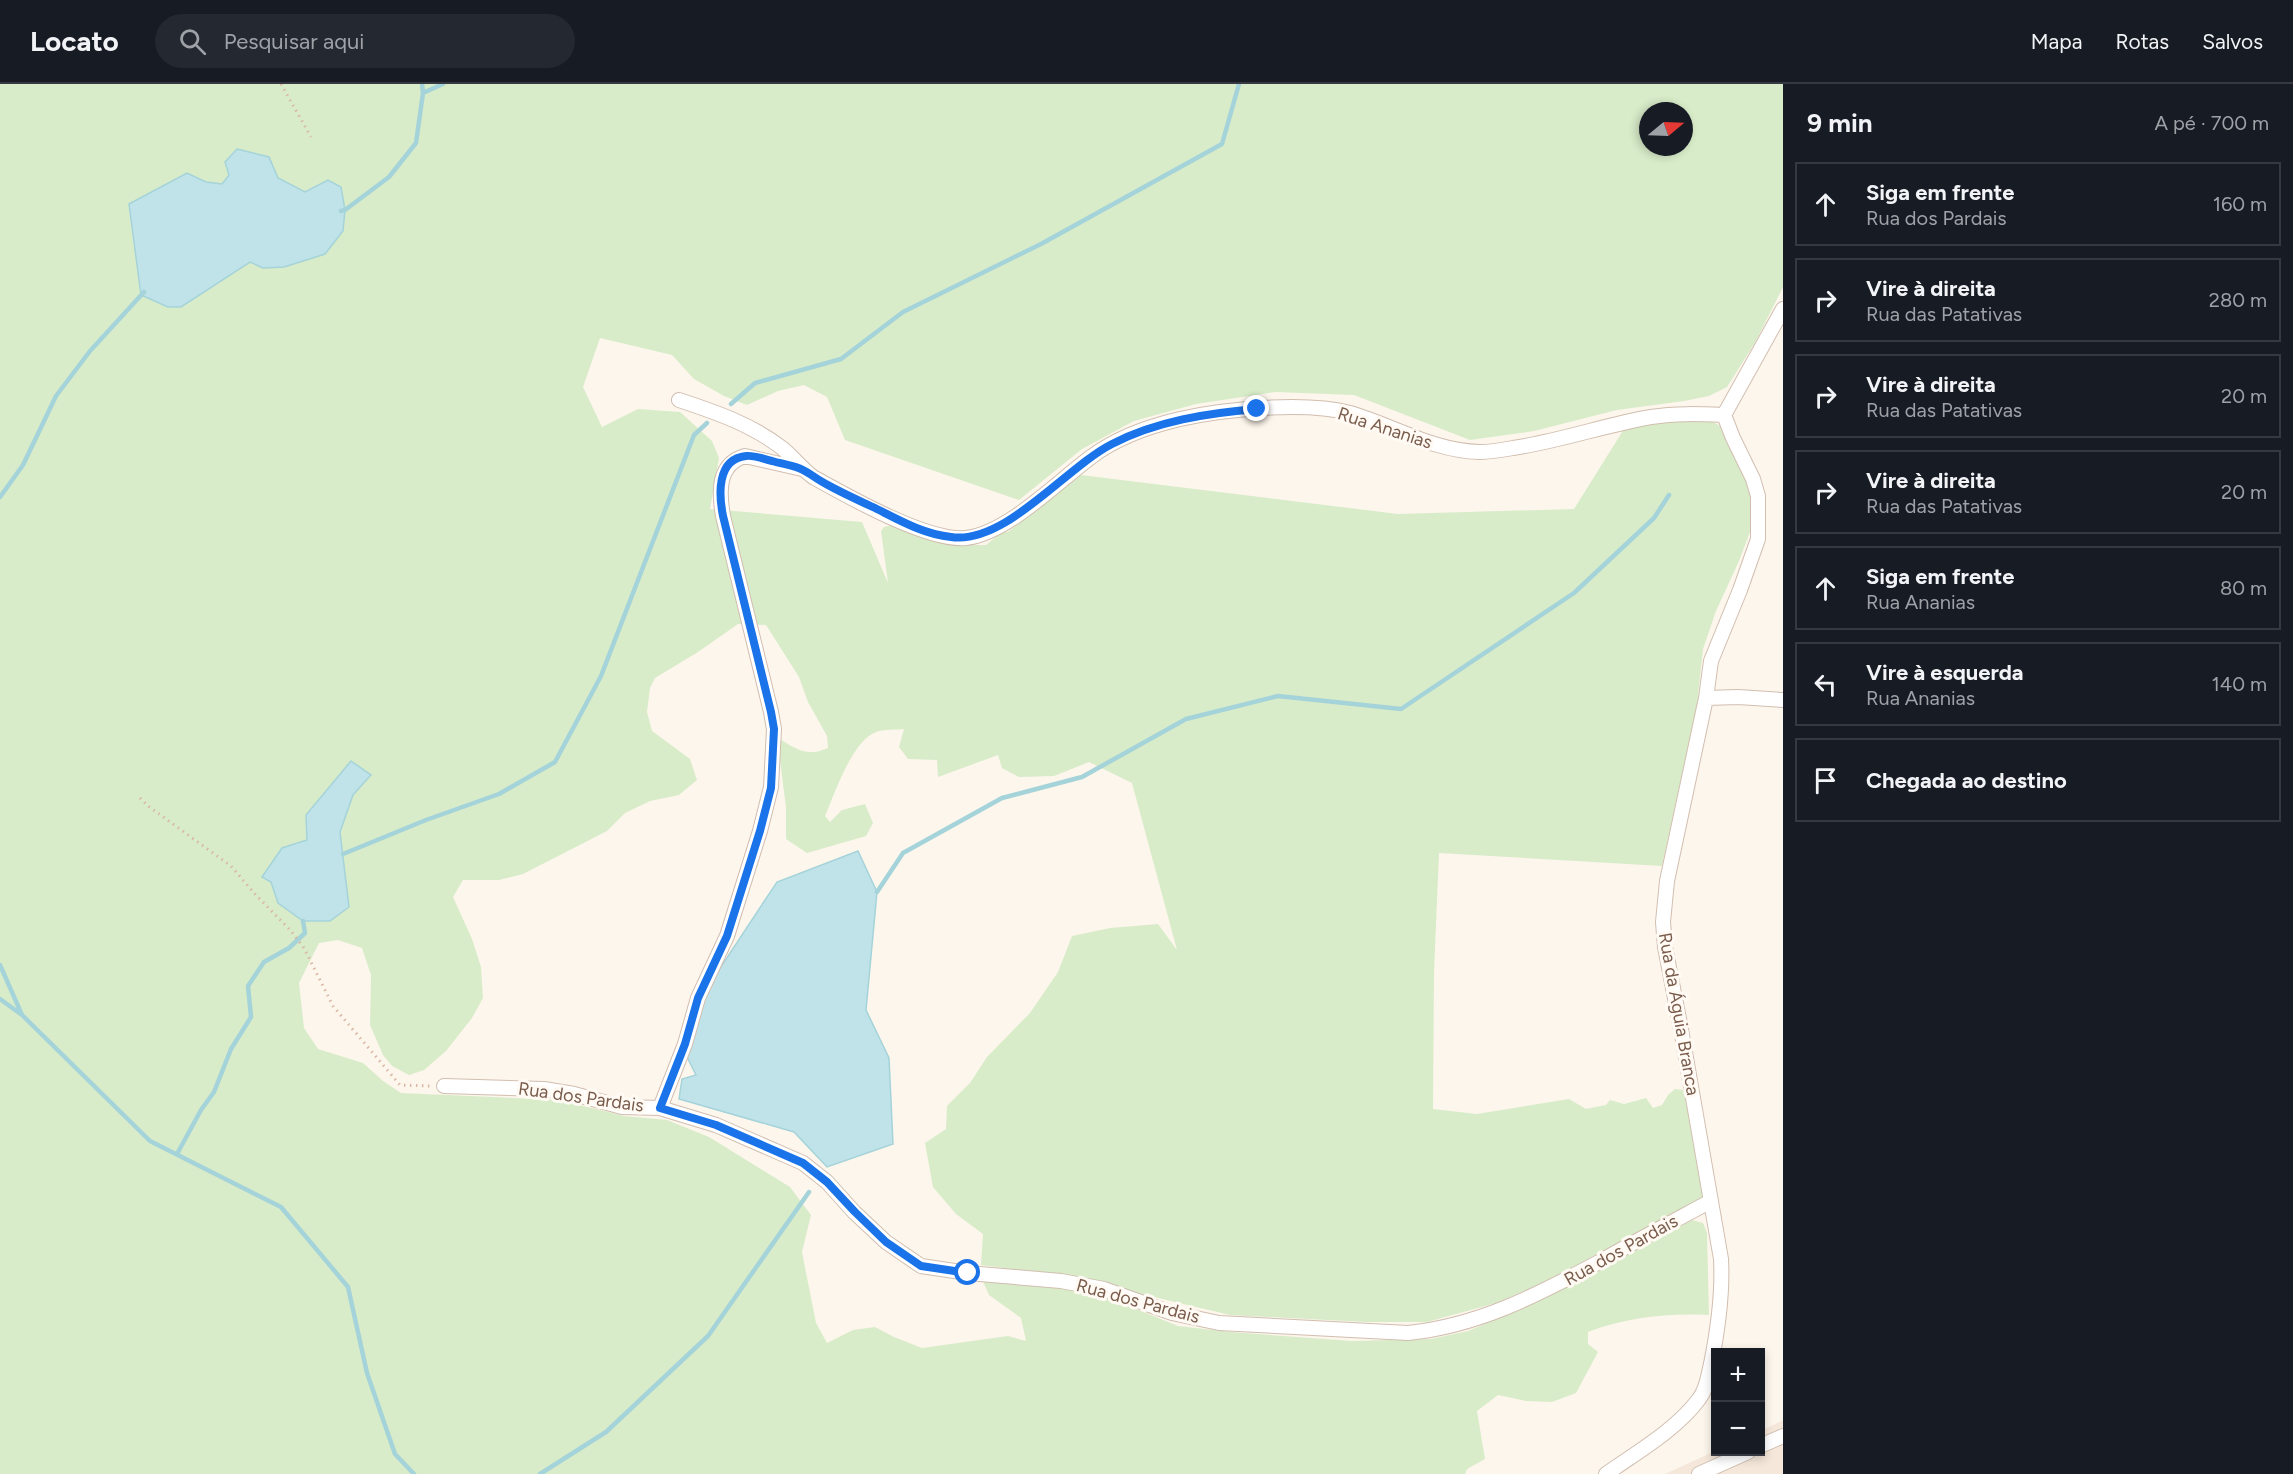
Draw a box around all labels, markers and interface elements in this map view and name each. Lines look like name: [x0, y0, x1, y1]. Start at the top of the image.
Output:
search box: [155, 14, 575, 68]
text: Locato: [30, 24, 119, 58]
icon: search: [176, 25, 209, 58]
text: Pesquisar aqui: [224, 28, 364, 55]
text: Mapa: [2031, 29, 2082, 54]
text: Rotas: [2115, 29, 2169, 54]
text: Salvos: [2202, 29, 2263, 54]
north arrow: [1639, 102, 1693, 156]
text: 9 min: [1807, 107, 1873, 139]
text: A pé · 700 m: [2154, 111, 2269, 135]
text: Siga em frente: [1866, 179, 2014, 206]
icon: ahead: [1809, 188, 1842, 221]
text: 160 m: [2213, 192, 2267, 216]
text: Rua dos Pardais: [1866, 206, 2007, 230]
text: Vire à direita: [1866, 275, 1996, 302]
icon: right: [1809, 284, 1842, 317]
text: 280 m: [2209, 288, 2267, 312]
text: Rua das Patativas: [1866, 302, 2022, 326]
text: Vire à direita: [1866, 371, 1996, 398]
icon: right: [1809, 380, 1842, 413]
text: 20 m: [2221, 384, 2267, 408]
route end: [1243, 395, 1269, 421]
text: Rua das Patativas: [1866, 398, 2022, 422]
street label: Rua Ananias: [1335, 402, 1435, 454]
text: Vire à direita: [1866, 467, 1996, 494]
icon: right: [1809, 476, 1842, 509]
text: 20 m: [2221, 480, 2267, 504]
text: Rua das Patativas: [1866, 494, 2022, 518]
text: Siga em frente: [1866, 563, 2014, 590]
icon: ahead: [1809, 572, 1842, 605]
text: 80 m: [2220, 576, 2267, 600]
text: Rua Ananias: [1866, 590, 1975, 614]
text: Vire à esquerda: [1866, 659, 2024, 686]
icon: left: [1809, 668, 1842, 701]
text: 140 m: [2212, 672, 2267, 696]
text: Rua Ananias: [1866, 686, 1975, 710]
icon: arrive: [1809, 764, 1842, 797]
text: Chegada ao destino: [1866, 767, 2067, 794]
street label: Rua da Águia Branca: [1654, 931, 1704, 1097]
street label: Rua dos Pardais: [517, 1077, 645, 1117]
street label: Rua dos Pardais: [1560, 1210, 1682, 1290]
route start: [954, 1259, 980, 1285]
street label: Rua dos Pardais: [1074, 1274, 1202, 1328]
map controls: [1711, 1348, 1765, 1456]
button: +: [1711, 1348, 1765, 1402]
button: −: [1711, 1402, 1765, 1456]

